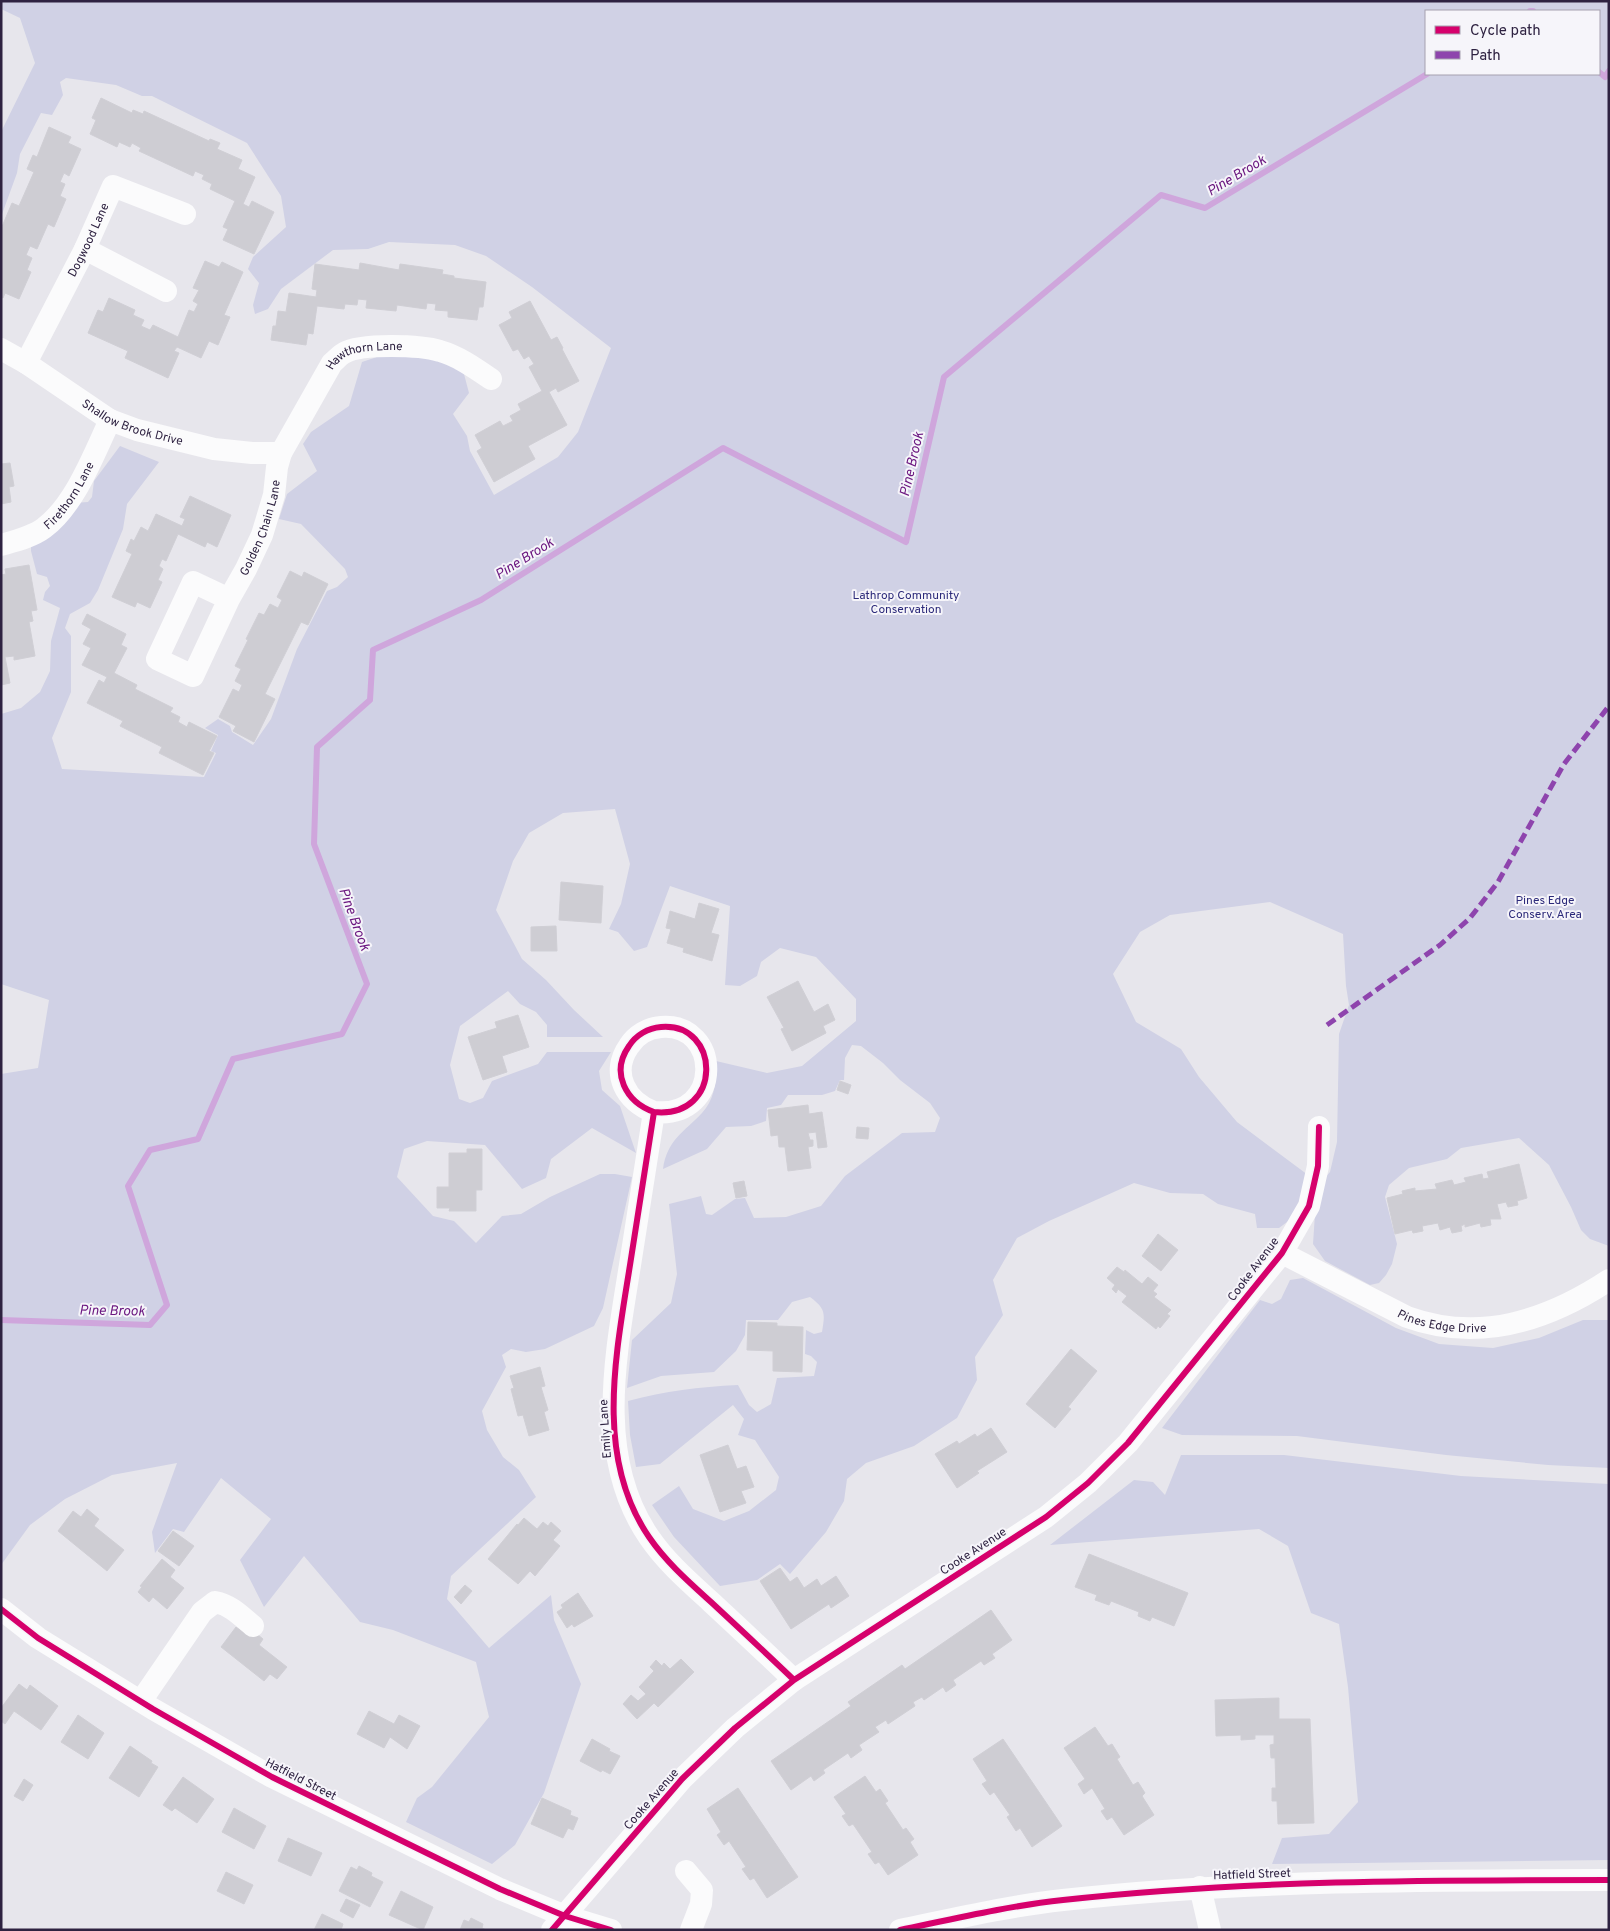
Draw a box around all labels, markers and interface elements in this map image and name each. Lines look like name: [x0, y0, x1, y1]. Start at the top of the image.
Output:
legend: [1425, 10, 1600, 75]
text: Cycle path: [1470, 22, 1541, 41]
text: Path: [1470, 47, 1501, 66]
water label: Pine Brook: [1204, 152, 1270, 200]
street label: Dogwood Lane: [65, 201, 113, 280]
street label: Hawthorn Lane: [323, 339, 403, 373]
street label: Shallow Brook Drive: [78, 396, 184, 450]
water label: Pine Brook: [897, 429, 928, 498]
street label: Firethorn Lane: [41, 459, 99, 534]
street label: Golden Chain Lane: [237, 479, 285, 579]
water label: Pine Brook: [492, 534, 558, 584]
park label: Lathrop Community Conservation: [853, 588, 959, 618]
water label: Pine Brook: [334, 886, 373, 954]
park label: Pines Edge Conserv. Area: [1508, 893, 1582, 923]
street label: Cooke Avenue: [1224, 1234, 1283, 1305]
water label: Pine Brook: [79, 1302, 146, 1321]
street label: Pines Edge Drive: [1394, 1306, 1487, 1337]
street label: Emily Lane: [596, 1399, 616, 1459]
street label: Cooke Avenue: [937, 1524, 1010, 1579]
street label: Hatfield Street: [262, 1755, 339, 1805]
street label: Cooke Avenue: [621, 1766, 683, 1834]
street label: Hatfield Street: [1213, 1866, 1291, 1884]

